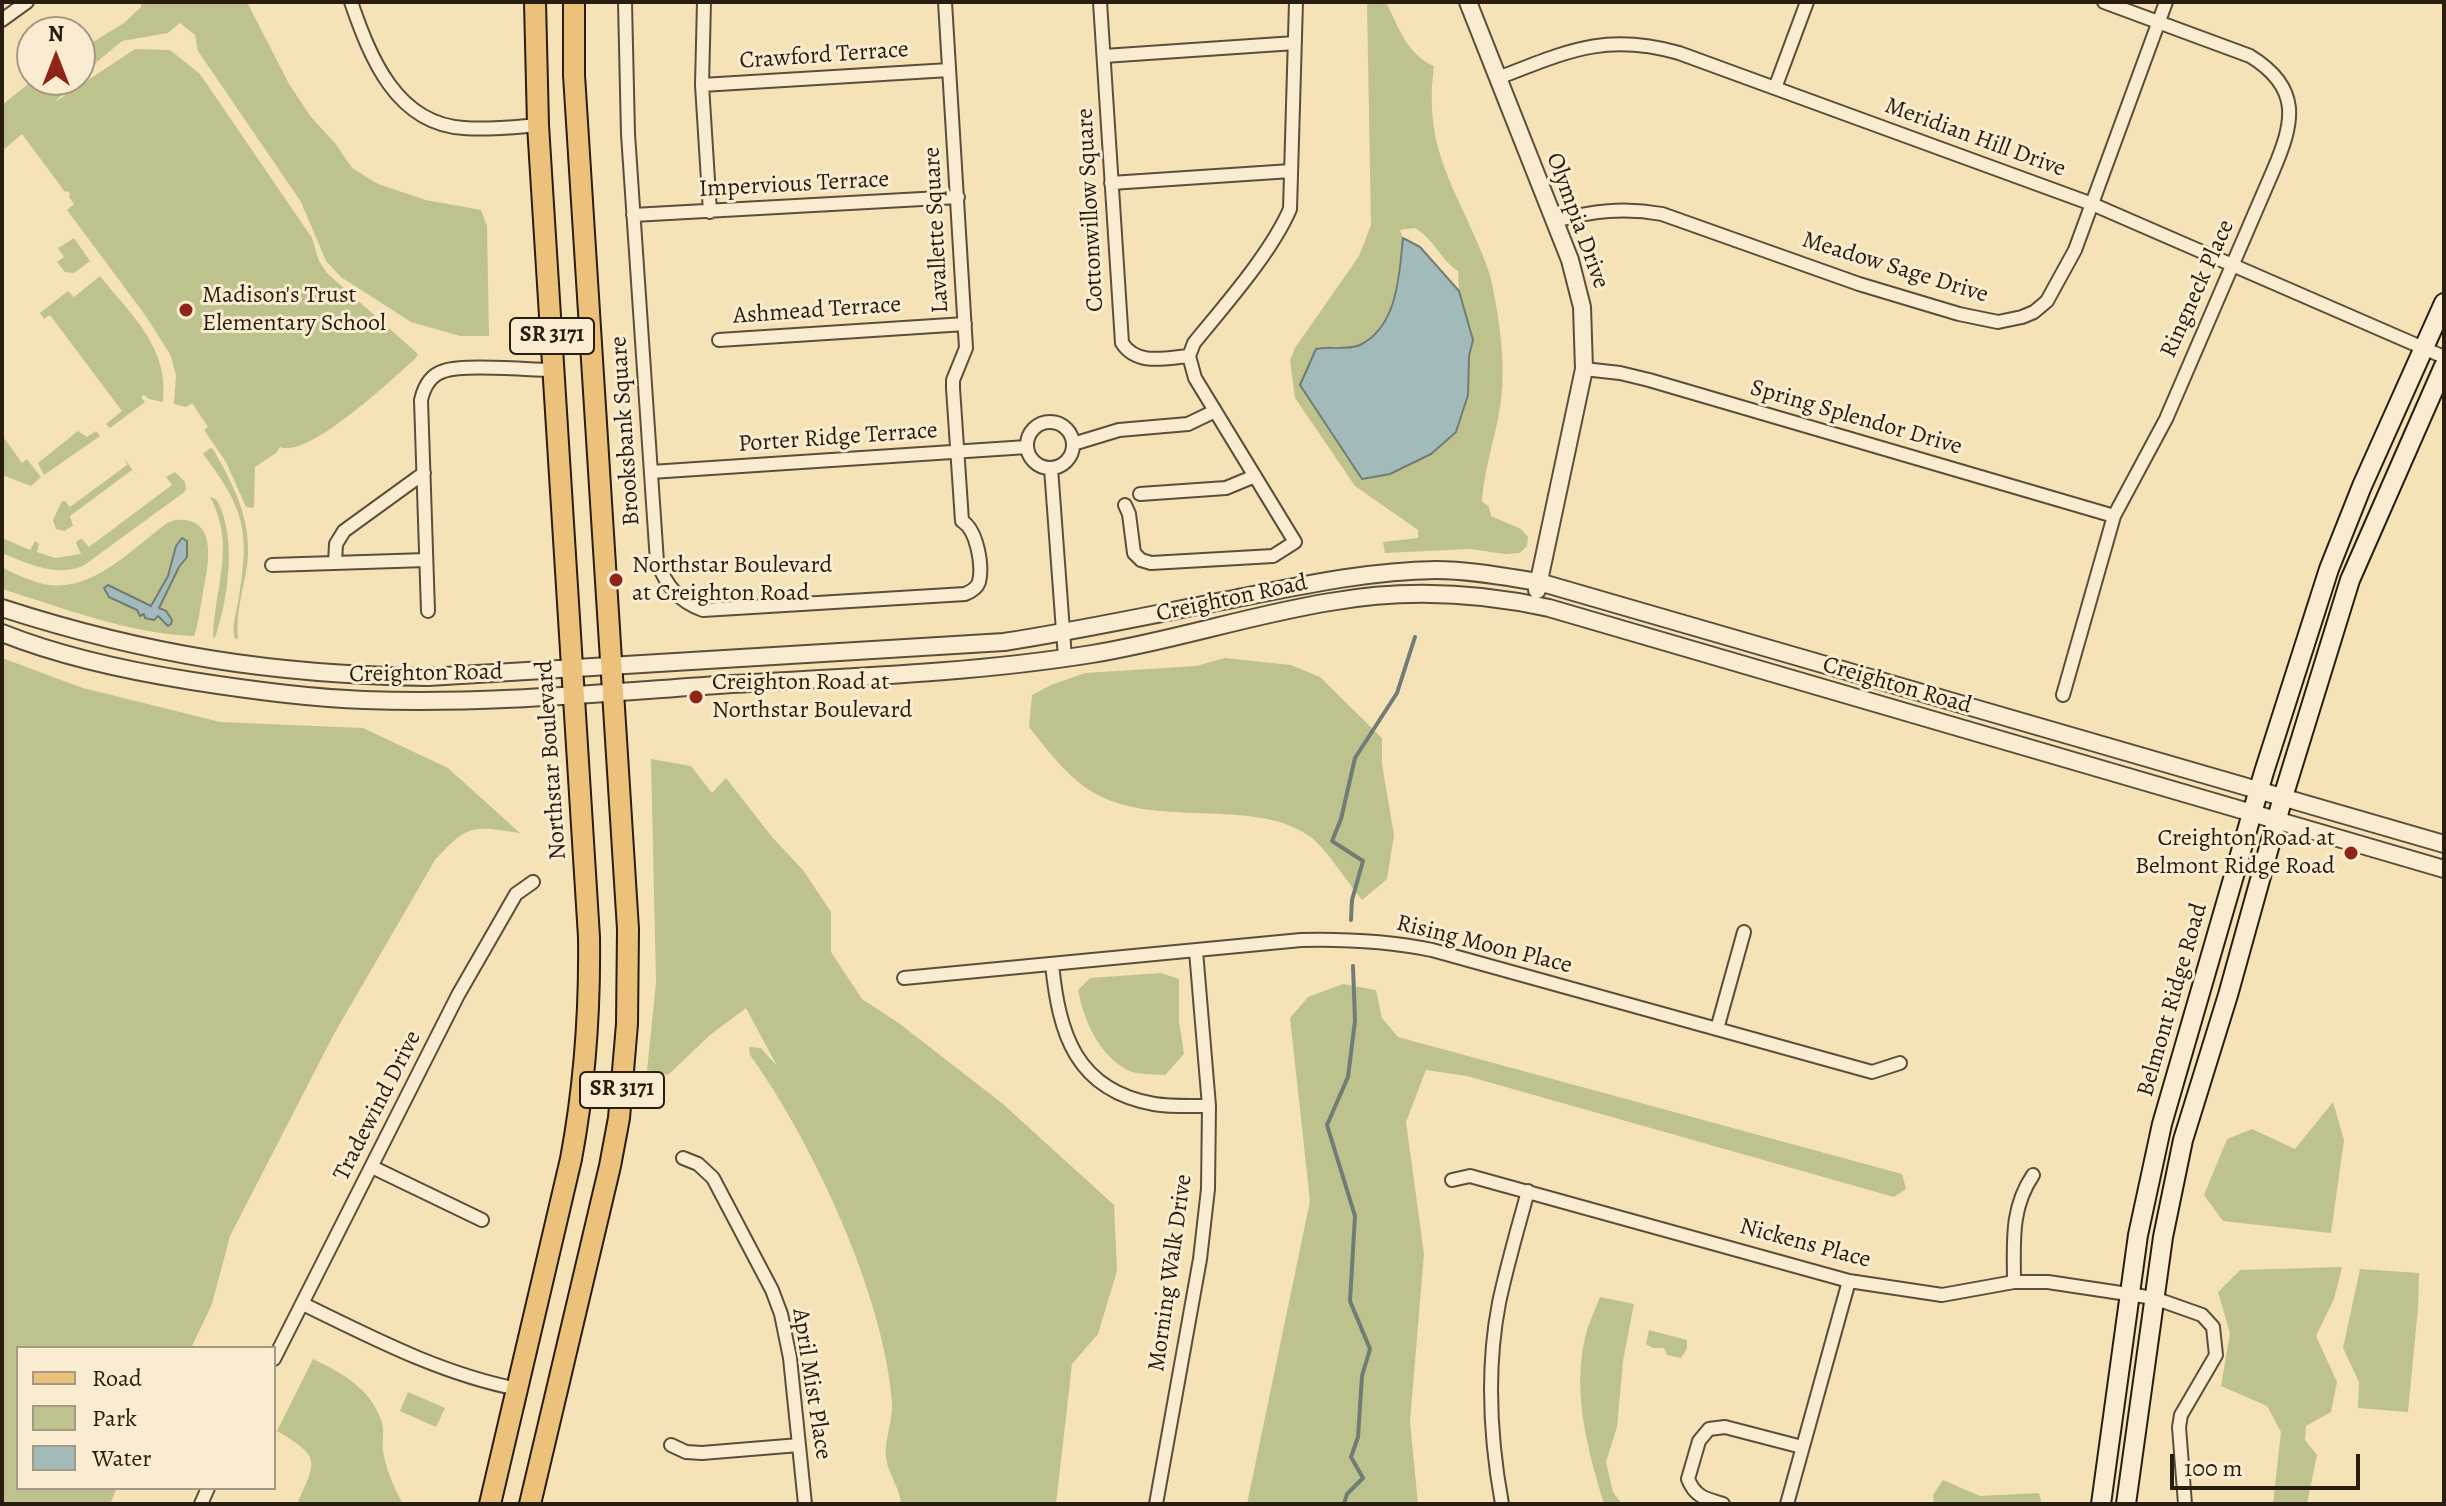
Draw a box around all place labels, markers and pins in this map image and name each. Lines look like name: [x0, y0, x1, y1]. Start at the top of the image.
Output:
place label: Madison's Trust Elementary School: [202, 282, 386, 338]
marker: Madison's Trust Elementary School: [177, 301, 195, 319]
place label: Northstar Boulevard at Creighton Road: [632, 552, 832, 608]
marker: Northstar Boulevard at Creighton Road: [607, 571, 625, 589]
place label: Creighton Road at Northstar Boulevard: [712, 669, 912, 725]
marker: Creighton Road at Northstar Boulevard: [687, 688, 705, 706]
place label: Creighton Road at Belmont Ridge Road: [2135, 825, 2335, 881]
marker: Creighton Road at Belmont Ridge Road: [2342, 844, 2360, 862]

